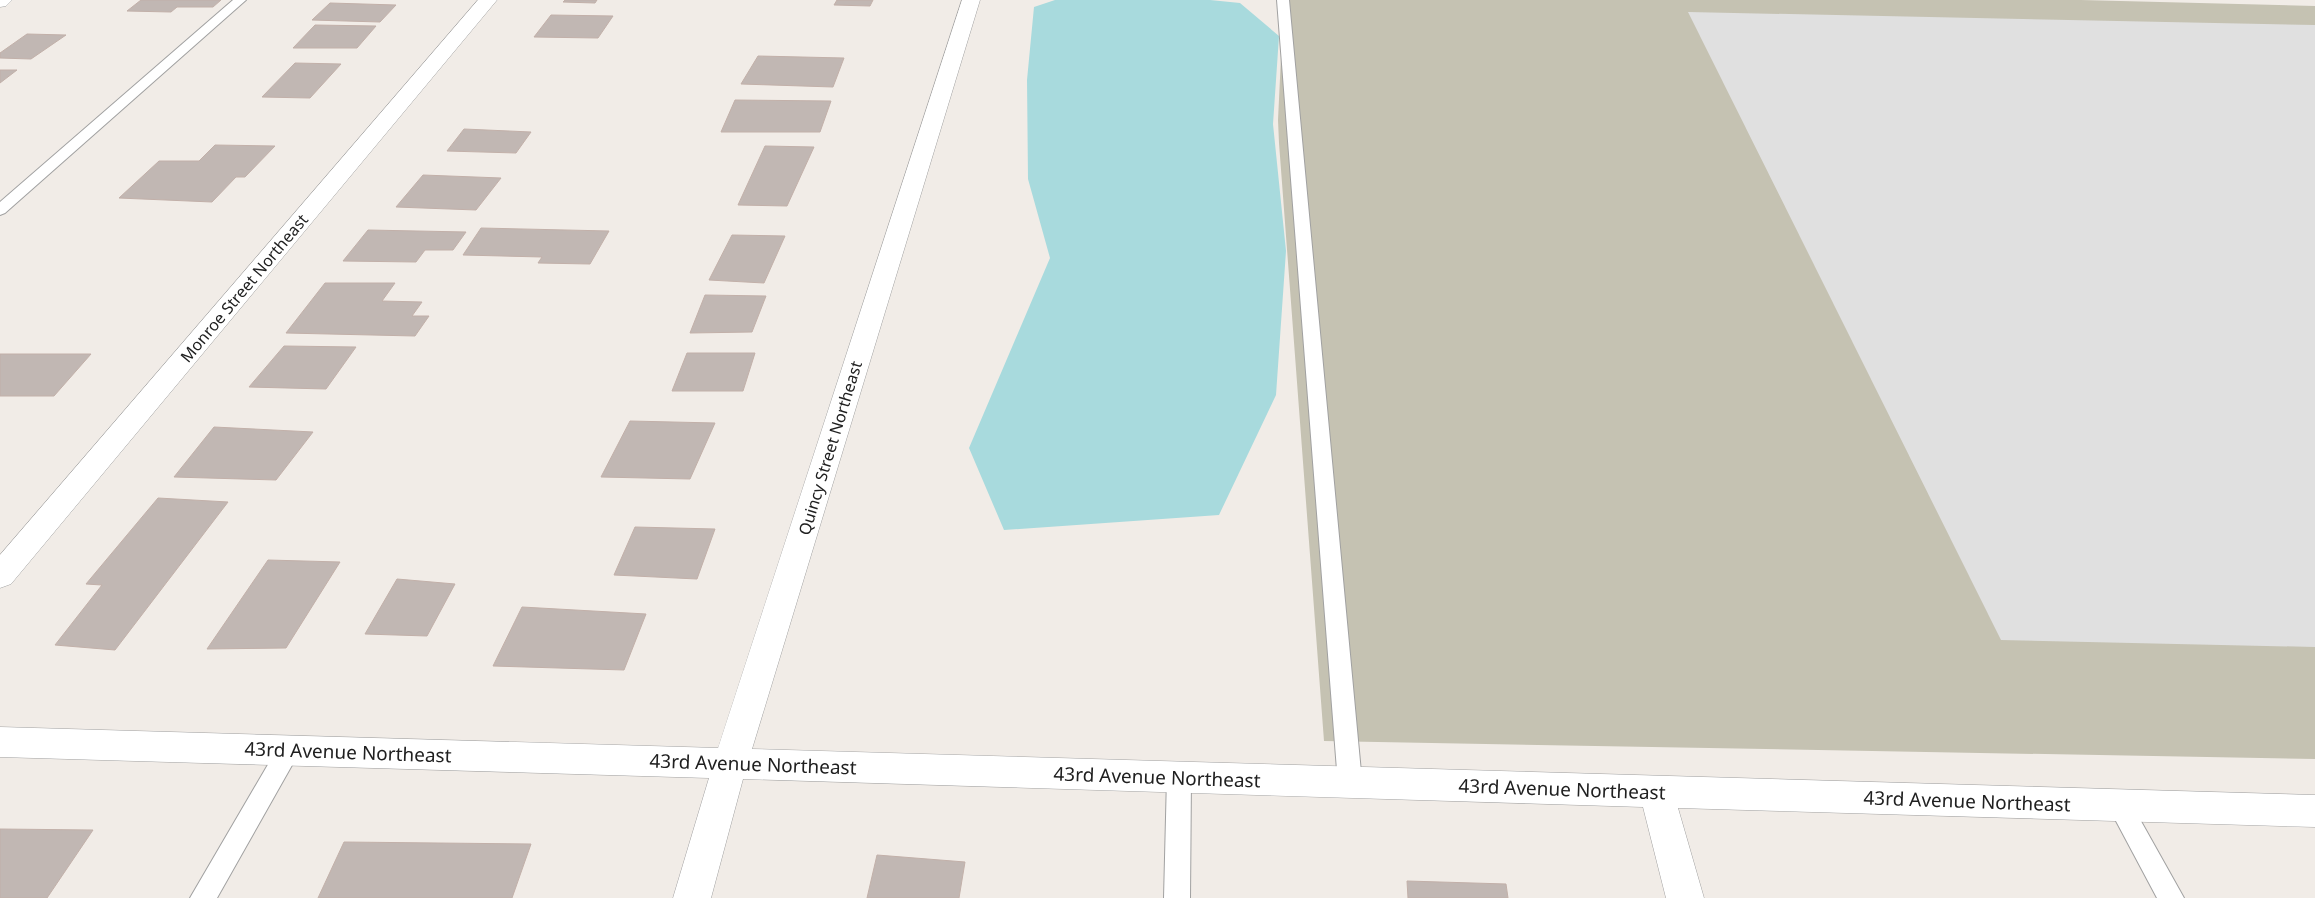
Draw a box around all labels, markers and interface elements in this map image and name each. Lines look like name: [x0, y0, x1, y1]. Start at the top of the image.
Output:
street label: Monroe Street Northeast: [175, 209, 313, 367]
street label: Quincy Street Northeast: [793, 358, 867, 538]
street label: 43rd Avenue Northeast: [244, 735, 452, 769]
street label: 43rd Avenue Northeast: [649, 747, 857, 781]
street label: 43rd Avenue Northeast: [1053, 760, 1261, 794]
street label: 43rd Avenue Northeast: [1458, 772, 1666, 806]
street label: 43rd Avenue Northeast: [1863, 784, 2071, 818]

